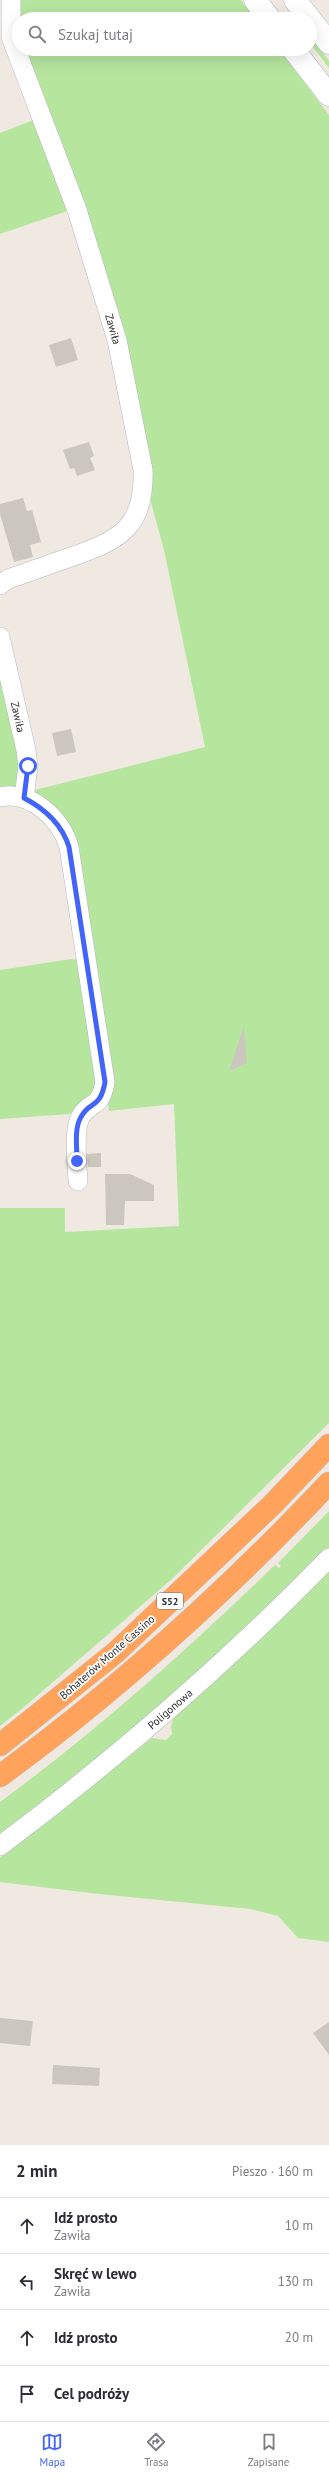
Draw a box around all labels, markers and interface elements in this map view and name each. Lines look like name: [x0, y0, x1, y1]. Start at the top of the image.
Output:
search box: [12, 12, 317, 56]
icon: search: [26, 23, 48, 45]
text: Szukaj tutaj: [58, 25, 133, 44]
street label: Zawiła: [102, 312, 124, 346]
street label: Zawiła: [8, 700, 28, 734]
route start: [19, 757, 37, 775]
route end: [68, 1152, 86, 1170]
road number: S52: [157, 1593, 183, 1609]
street label: Bohaterów Monte Cassino: [56, 1612, 158, 1702]
street label: Poligonowa: [145, 1686, 195, 1732]
text: 2 min: [16, 2160, 57, 2182]
text: Pieszo · 160 m: [232, 2163, 313, 2180]
text: Idź prosto: [54, 2208, 118, 2227]
icon: ahead: [16, 2215, 38, 2237]
text: 10 m: [285, 2217, 313, 2234]
text: Zawiła: [54, 2227, 91, 2244]
text: Skręć w lewo: [54, 2264, 137, 2283]
icon: left: [16, 2271, 38, 2293]
text: 130 m: [278, 2273, 313, 2290]
text: Zawiła: [54, 2283, 91, 2300]
icon: ahead: [16, 2327, 38, 2349]
text: Idź prosto: [54, 2328, 118, 2347]
text: 20 m: [285, 2329, 313, 2346]
icon: arrive: [16, 2383, 38, 2405]
text: Cel podróży: [54, 2384, 129, 2403]
tab: Mapa: [40, 2431, 65, 2469]
tab: Trasa: [144, 2431, 169, 2469]
tab: Zapisane: [248, 2431, 289, 2469]

